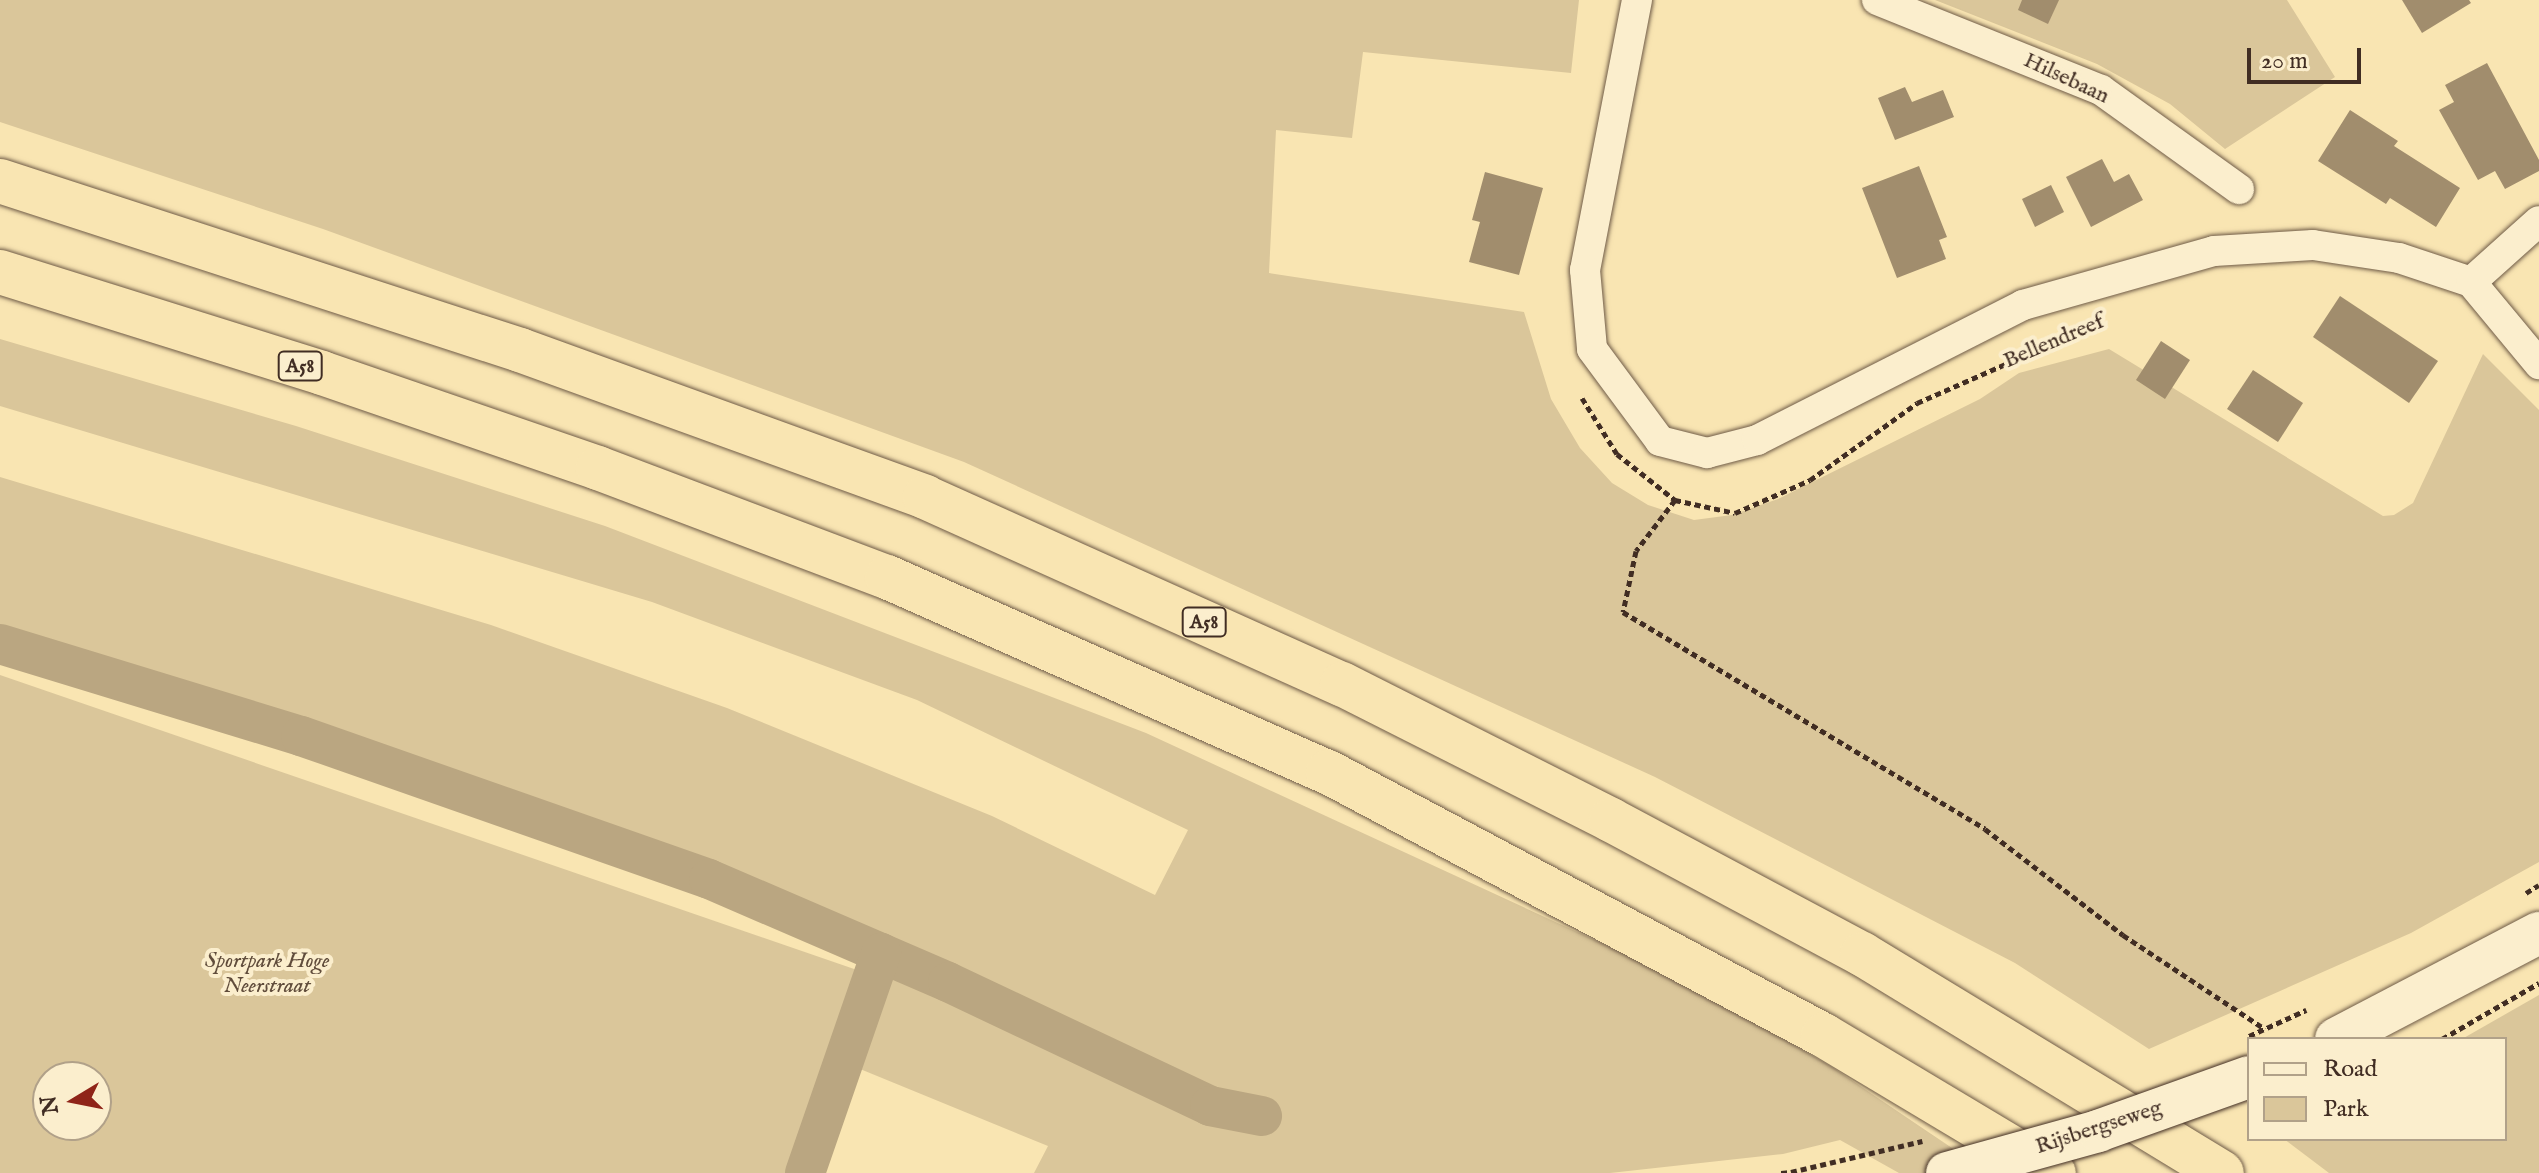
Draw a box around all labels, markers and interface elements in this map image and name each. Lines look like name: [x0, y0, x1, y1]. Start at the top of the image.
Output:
scale bar: [2251, 32, 2365, 82]
text: 20 m: [2261, 46, 2308, 77]
street label: Hilsebaan: [2019, 48, 2113, 110]
street label: Bellendreef: [2000, 309, 2108, 375]
road number: A58: [276, 350, 324, 382]
road number: A58: [1180, 606, 1228, 638]
park label: Sportpark Hoge Neerstraat: [205, 948, 329, 1000]
legend: [2247, 1037, 2507, 1141]
text: Road: [2323, 1054, 2377, 1085]
north arrow: [32, 1061, 112, 1141]
text: N: [35, 1093, 66, 1117]
text: Park: [2323, 1094, 2369, 1125]
street label: Rijsbergseweg: [2032, 1095, 2166, 1161]

